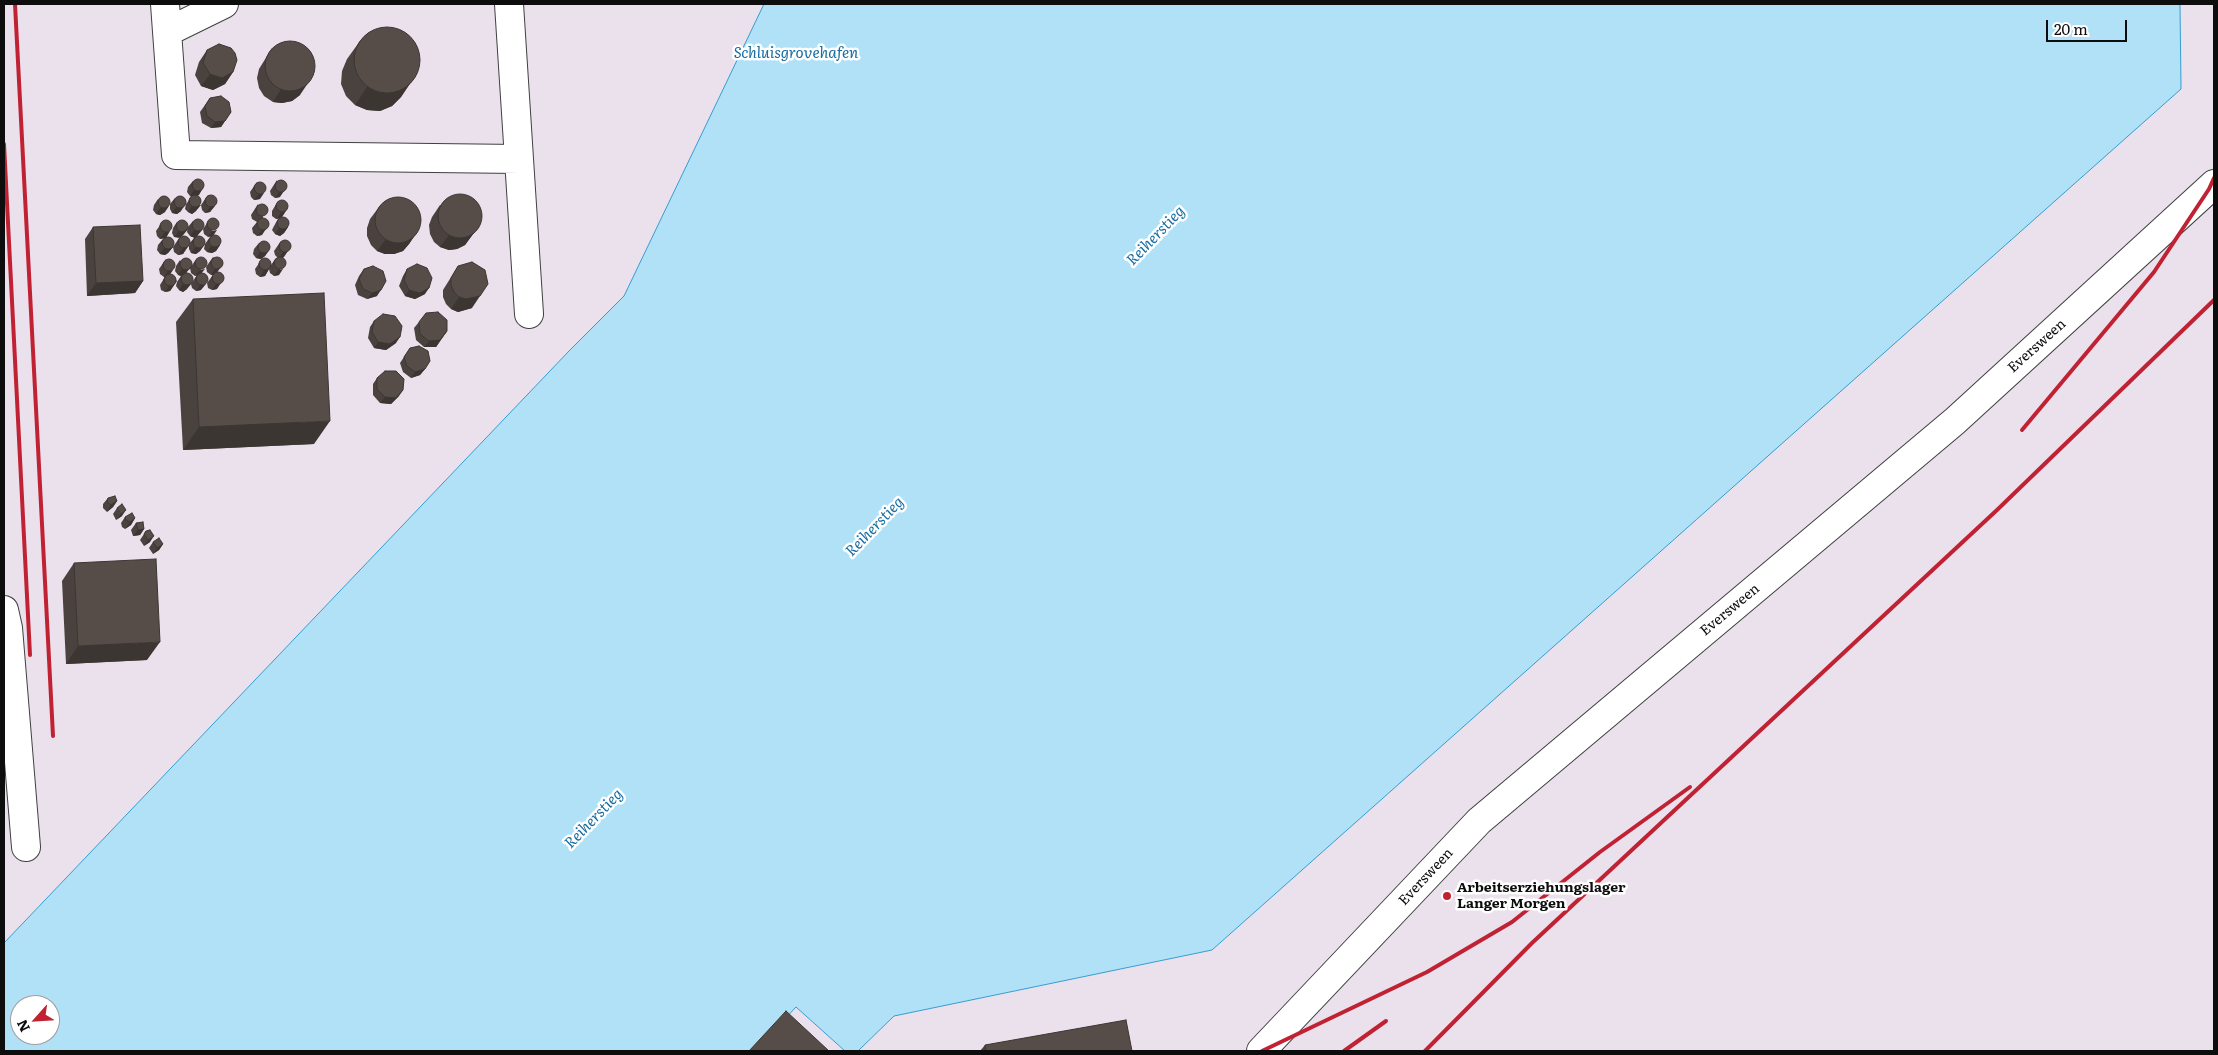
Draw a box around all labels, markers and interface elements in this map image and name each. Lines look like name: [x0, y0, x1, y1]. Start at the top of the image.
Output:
scale bar: [2048, 10, 2129, 42]
text: 20 m: [2054, 17, 2088, 40]
water label: Schluisgrovehafen: [734, 45, 858, 63]
water label: Reiherstieg: [1123, 202, 1189, 270]
street label: Eversween: [2005, 316, 2069, 376]
water label: Reiherstieg: [842, 493, 908, 561]
street label: Eversween: [1697, 580, 1763, 640]
water label: Reiherstieg: [561, 785, 627, 853]
street label: Eversween: [1395, 845, 1457, 909]
place label: Arbeitserziehungslager Langer Morgen: [1457, 880, 1626, 912]
marker: Arbeitserziehungslager Langer Morgen: [1441, 890, 1453, 902]
north arrow: [10, 995, 60, 1045]
text: N: [11, 1016, 34, 1036]

